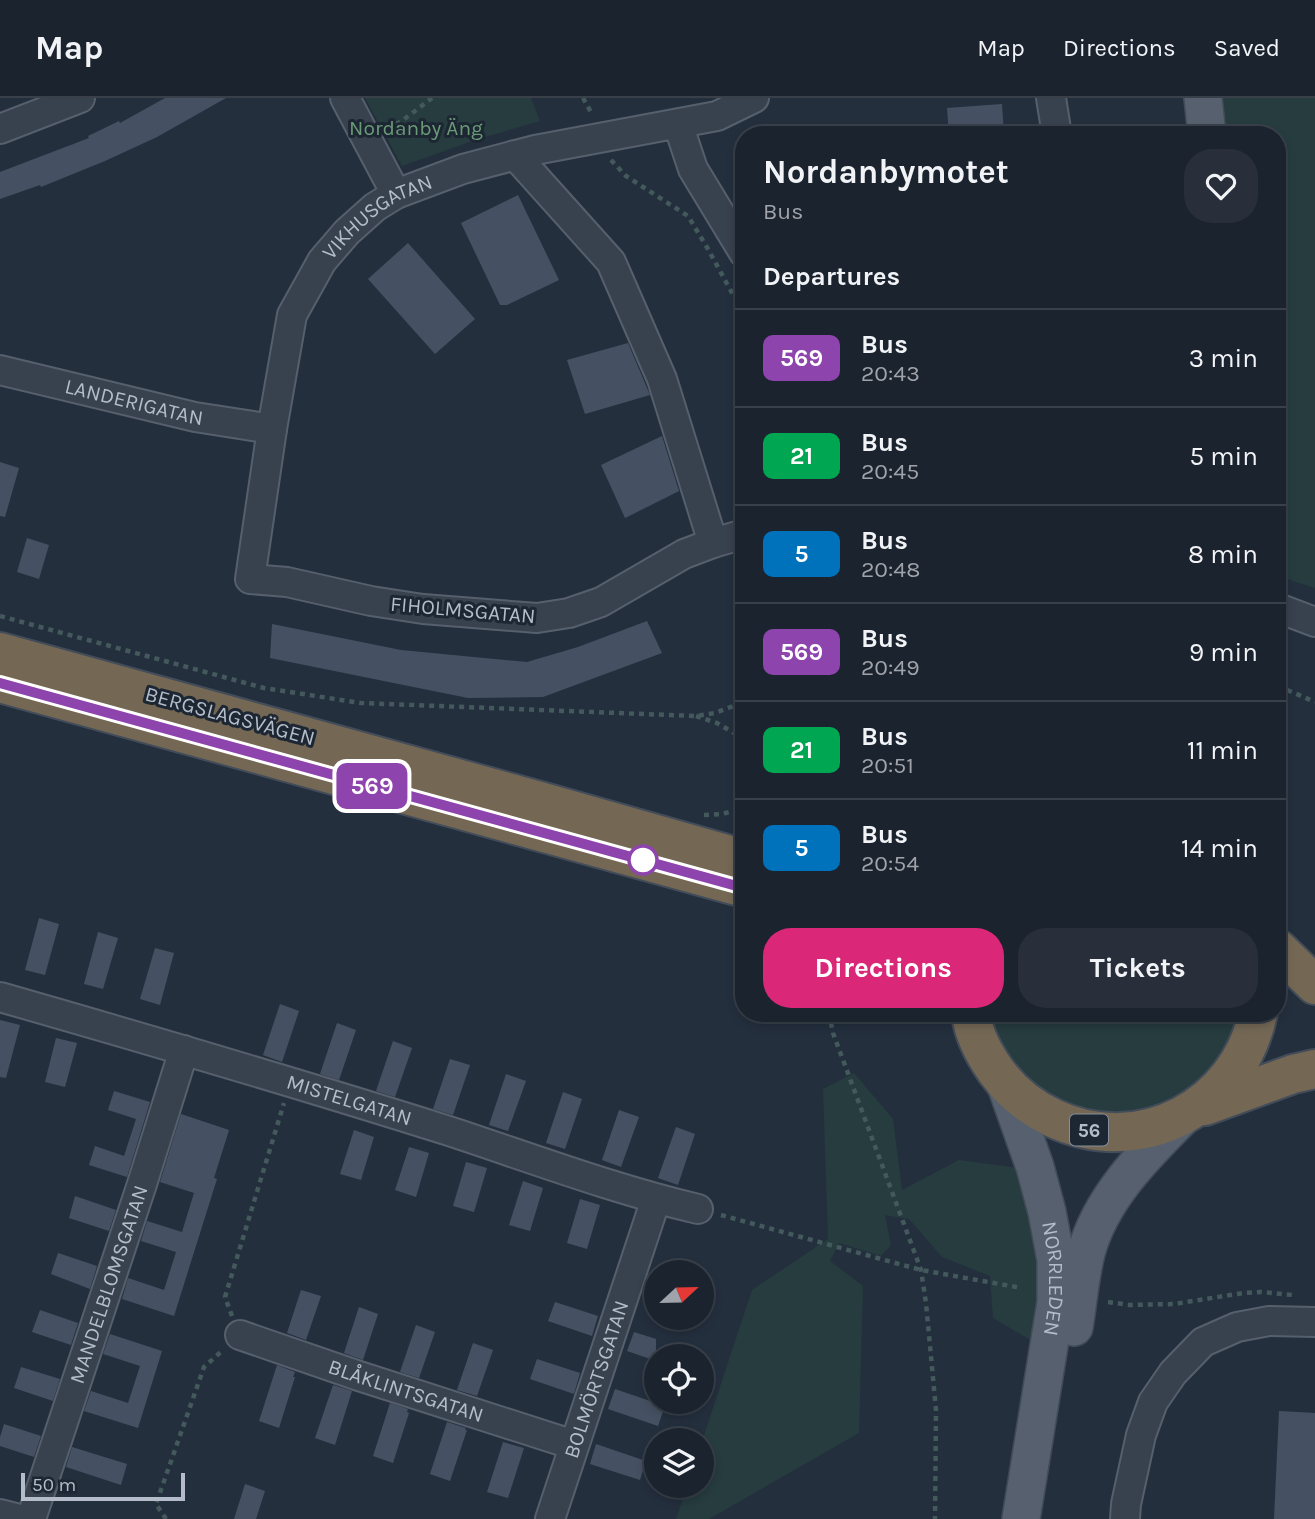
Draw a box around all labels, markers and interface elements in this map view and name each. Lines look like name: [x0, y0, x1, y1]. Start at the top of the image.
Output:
text: Map: [35, 29, 103, 67]
text: Map: [977, 34, 1025, 62]
text: Directions: [1063, 34, 1176, 62]
text: Saved: [1214, 34, 1280, 62]
park label: Nordanby Äng: [349, 116, 483, 140]
button: heart: [1184, 149, 1258, 223]
text: Nordanbymotet: [763, 153, 1009, 191]
street label: VIKHUSGATAN: [317, 170, 435, 264]
text: Bus: [763, 198, 803, 225]
text: Departures: [763, 261, 900, 292]
text: Bus: [861, 329, 908, 360]
text: 3 min: [1189, 343, 1258, 374]
text: 569: [780, 344, 823, 372]
text: 20:43: [861, 360, 920, 387]
street label: LANDERIGATAN: [63, 374, 205, 430]
text: Bus: [861, 427, 908, 458]
text: 5 min: [1189, 441, 1258, 472]
text: 21: [790, 442, 813, 470]
text: 20:45: [861, 458, 919, 485]
text: Bus: [861, 525, 908, 556]
text: 8 min: [1188, 539, 1258, 570]
text: 5: [795, 540, 808, 568]
text: 20:48: [861, 556, 920, 583]
street label: FIHOLMSGATAN: [389, 592, 537, 628]
text: Bus: [861, 623, 908, 654]
text: 9 min: [1189, 637, 1258, 668]
text: 569: [780, 638, 823, 666]
text: 20:49: [861, 654, 919, 681]
street label: BERGSLAGSVÄGEN: [142, 682, 318, 750]
text: Bus: [861, 721, 908, 752]
text: 11 min: [1187, 735, 1258, 766]
text: 21: [790, 736, 813, 764]
text: 20:51: [861, 752, 914, 779]
line badge: 569: [332, 763, 412, 809]
text: 569: [350, 772, 394, 800]
text: Bus: [861, 819, 908, 850]
text: 14 min: [1181, 833, 1258, 864]
text: 5: [795, 834, 808, 862]
unlabelled marker: [628, 845, 658, 875]
text: 20:54: [861, 850, 919, 877]
button: Directions: [763, 928, 1004, 1008]
button: Tickets: [1018, 928, 1258, 1008]
street label: MISTELGATAN: [284, 1070, 415, 1131]
road number: 56: [1070, 1114, 1108, 1146]
street label: MANDELBLOMSGATAN: [65, 1182, 153, 1387]
street label: NORRLEDEN: [1037, 1219, 1069, 1338]
north arrow: [644, 1260, 714, 1330]
map controls: [644, 1260, 714, 1498]
street label: BOLMÖRTSGATAN: [559, 1297, 634, 1461]
button: locate: [644, 1344, 714, 1414]
street label: BLÅKLINTSGATAN: [325, 1354, 487, 1427]
button: layers: [644, 1428, 714, 1498]
scale bar: [21, 1470, 186, 1502]
text: 50 m: [32, 1474, 76, 1496]

